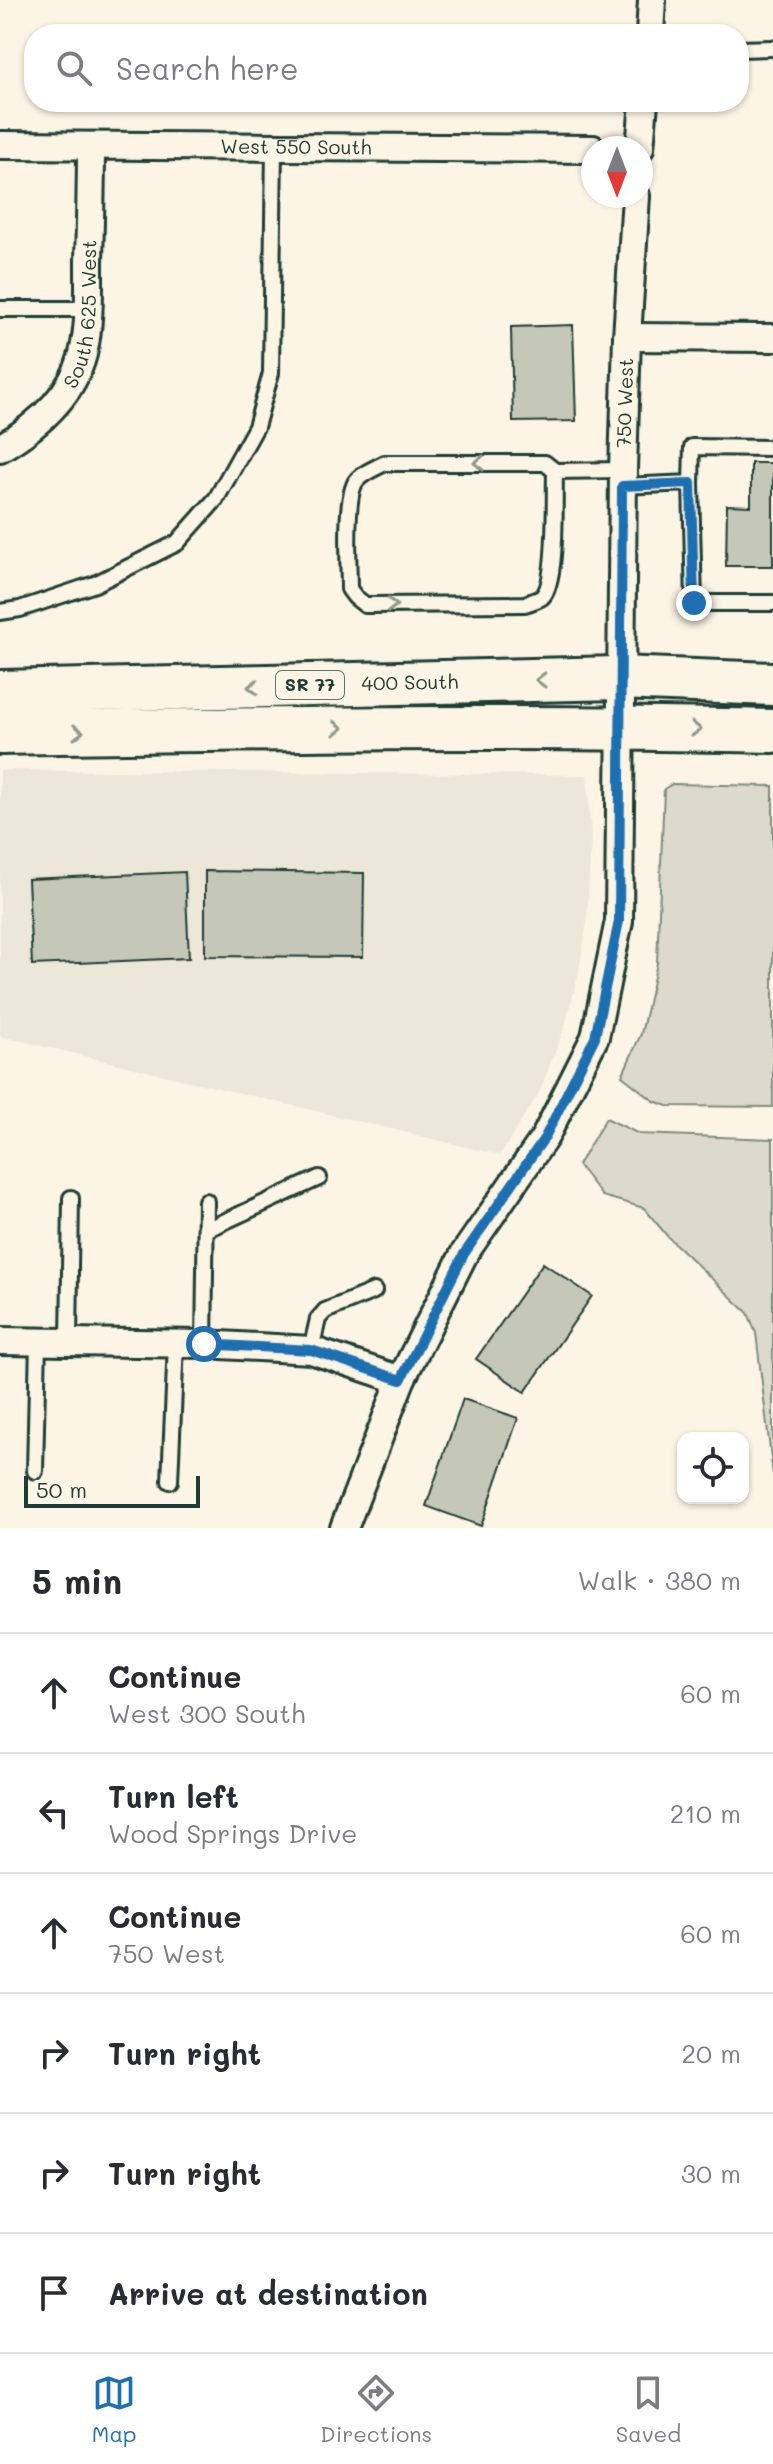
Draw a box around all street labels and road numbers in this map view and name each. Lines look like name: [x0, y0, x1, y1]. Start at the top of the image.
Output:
street label: West 550 South: [220, 132, 372, 160]
street label: South 625 West: [56, 239, 102, 393]
street label: 750 West: [610, 358, 638, 448]
street label: 400 South: [361, 668, 459, 696]
road number: SR 77: [276, 671, 344, 699]

